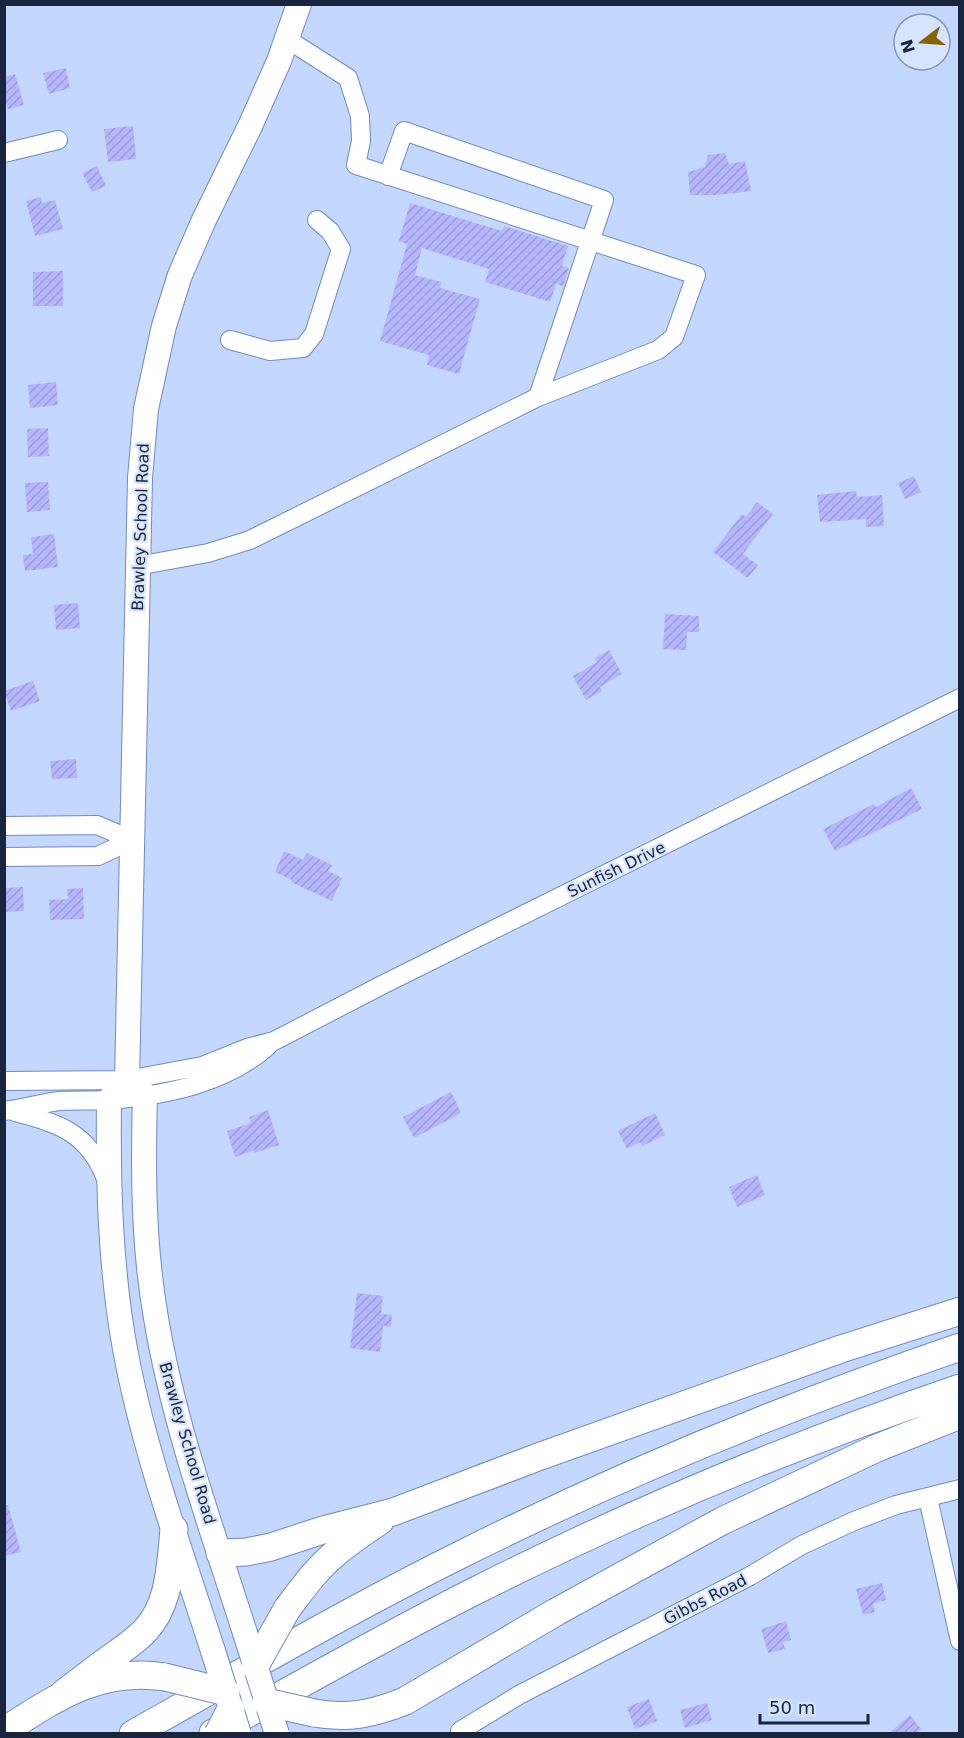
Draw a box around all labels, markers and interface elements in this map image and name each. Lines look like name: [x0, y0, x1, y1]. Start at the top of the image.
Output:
north arrow: [892, 12, 952, 72]
text: N: [897, 37, 919, 55]
street label: Brawley School Road: [128, 443, 153, 611]
street label: Sunfish Drive: [564, 838, 668, 901]
street label: Brawley School Road: [155, 1360, 220, 1526]
street label: Gibbs Road: [660, 1570, 750, 1629]
scale bar: [760, 1687, 868, 1725]
text: 50 m: [769, 1697, 815, 1718]

